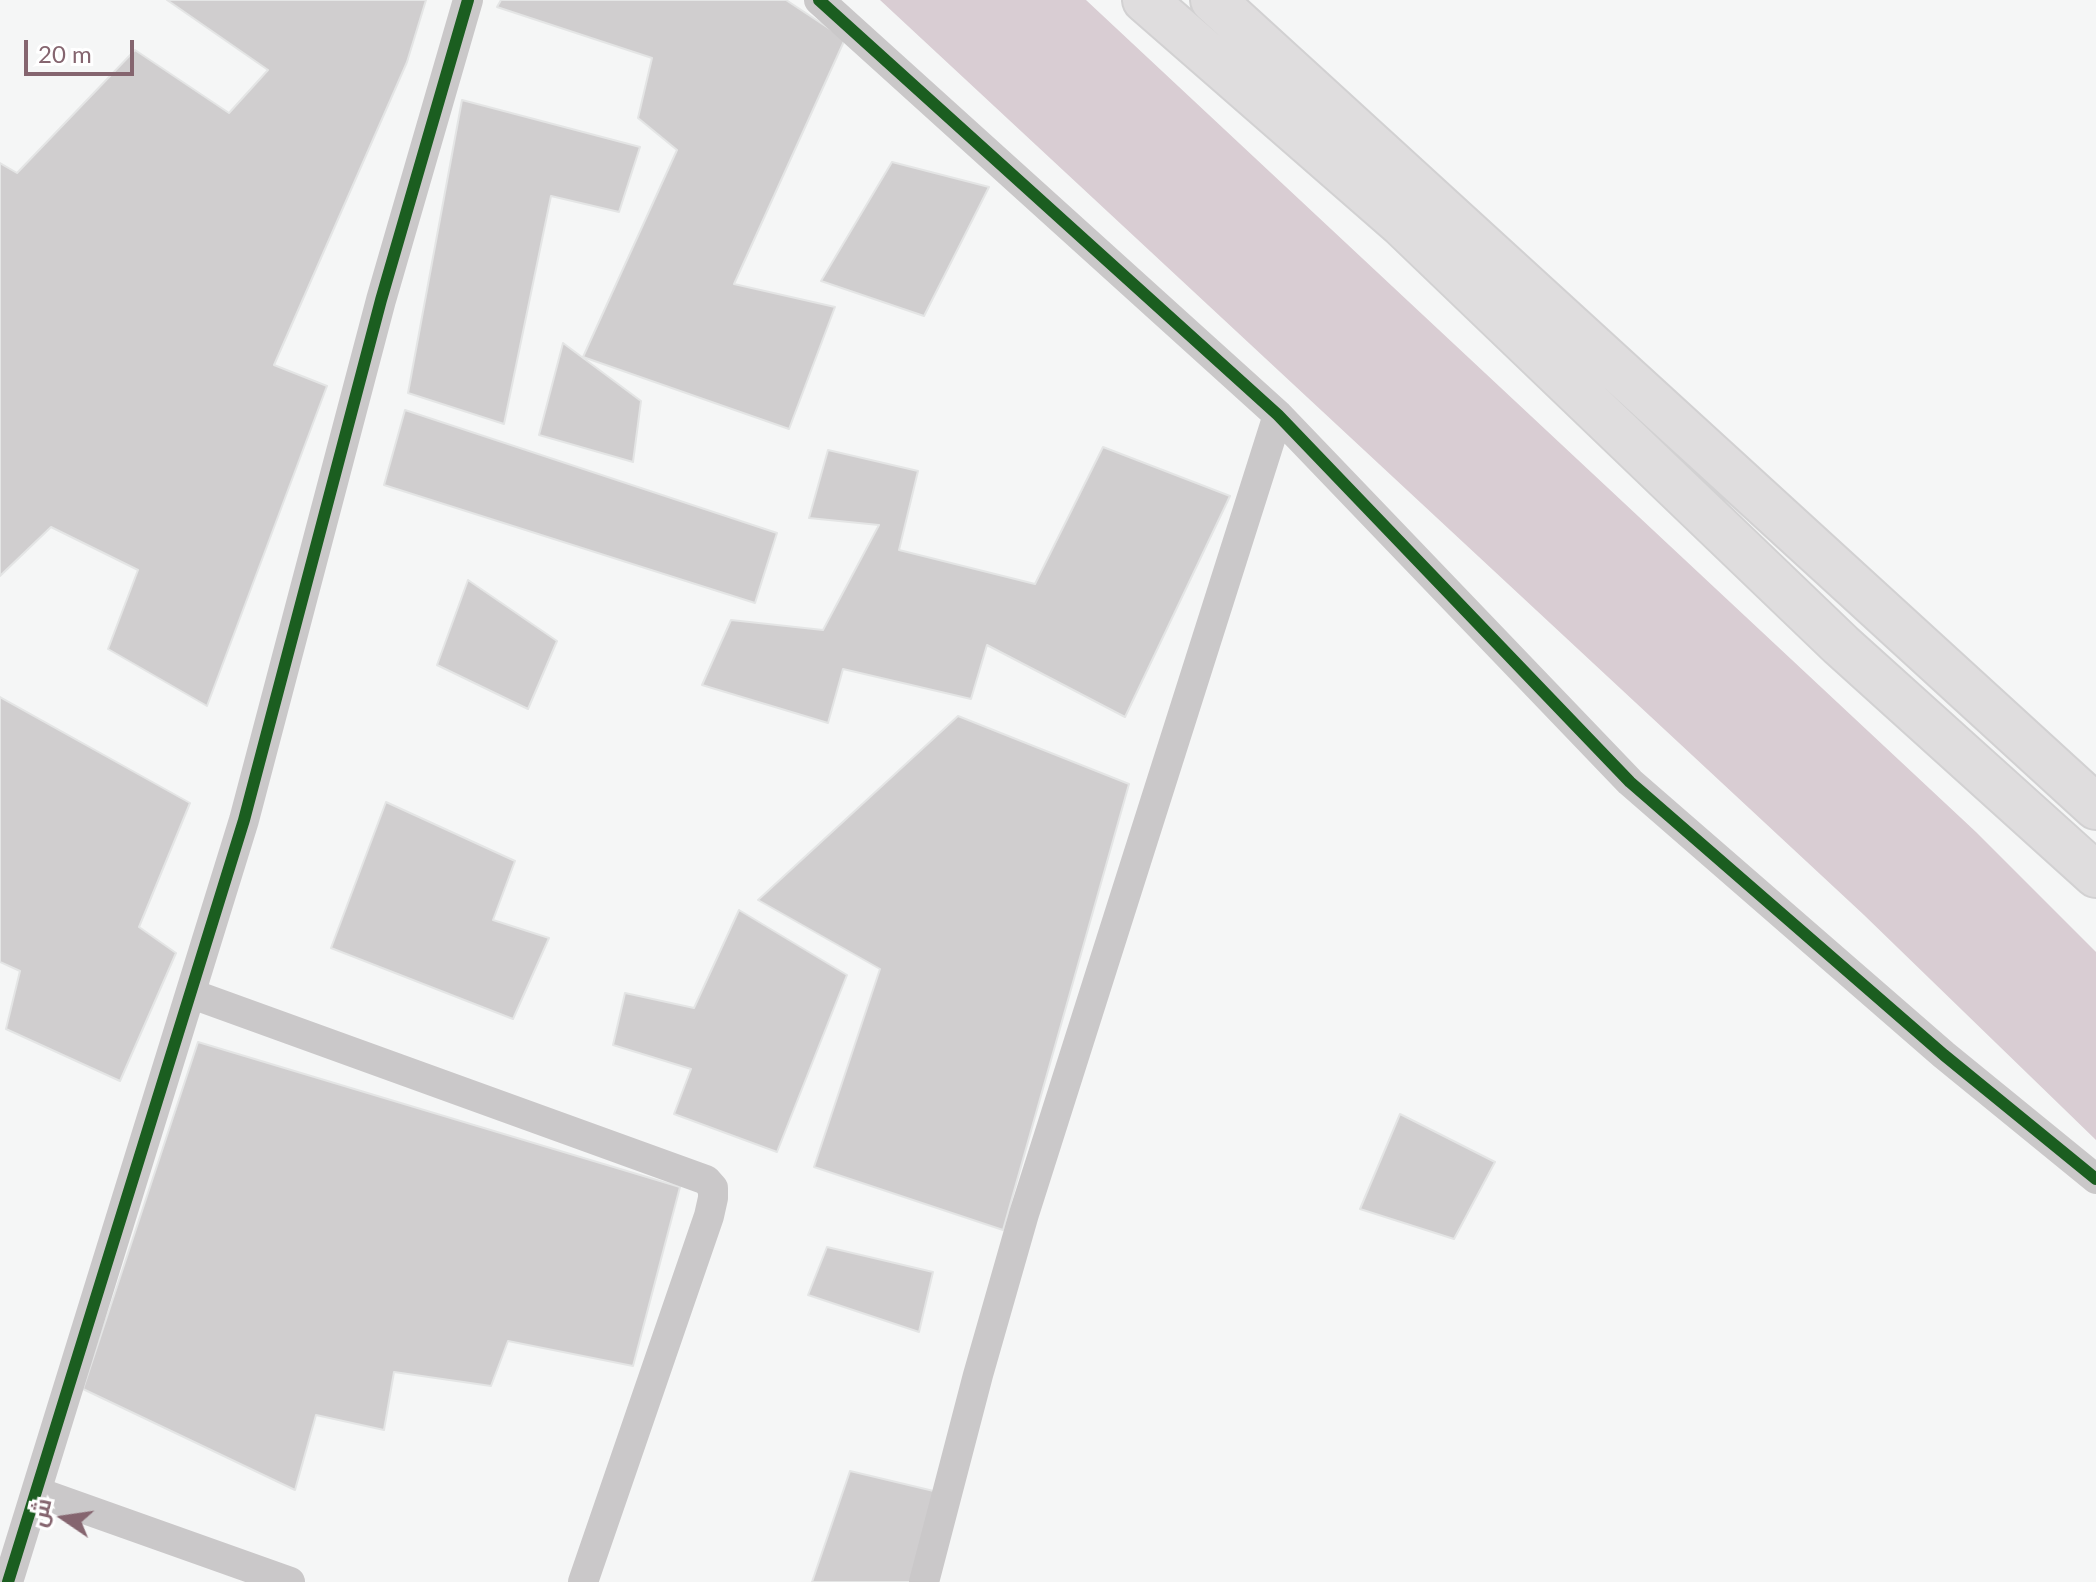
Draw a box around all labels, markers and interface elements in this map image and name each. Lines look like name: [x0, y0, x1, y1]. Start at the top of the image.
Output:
scale bar: [28, 24, 138, 74]
text: 20 m: [38, 39, 92, 68]
north arrow: [24, 1478, 104, 1558]
text: ش: [24, 1496, 56, 1529]

